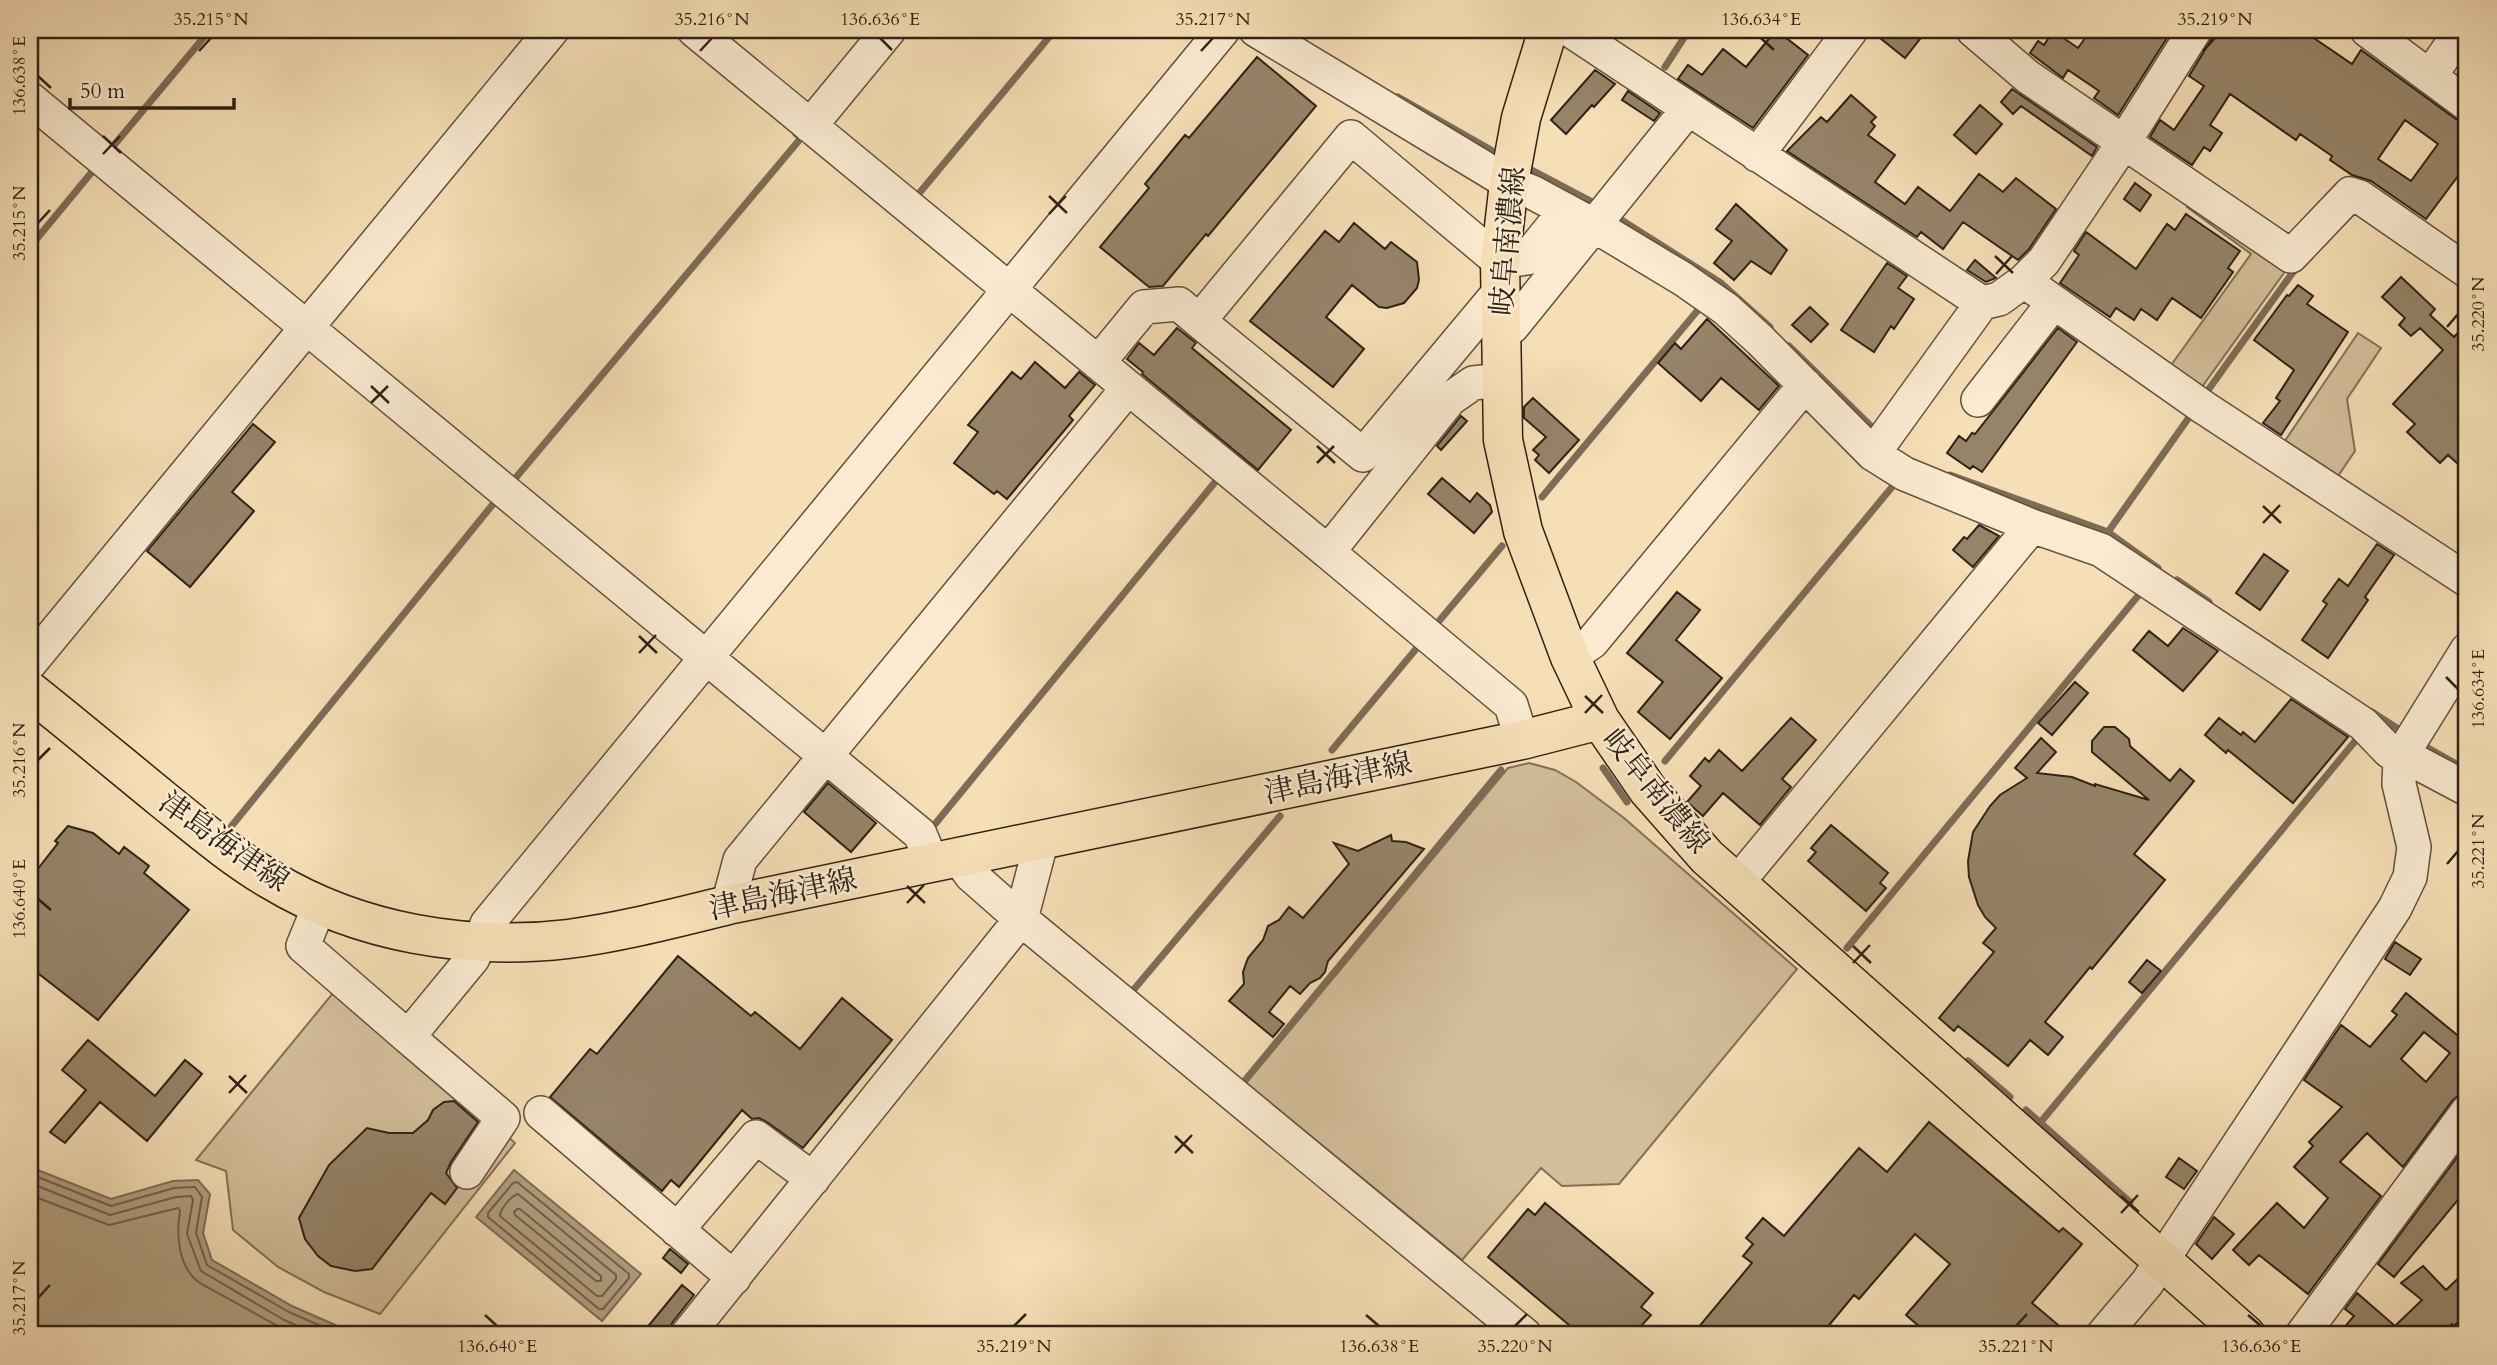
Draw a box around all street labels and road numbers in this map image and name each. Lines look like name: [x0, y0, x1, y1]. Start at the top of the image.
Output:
street label: 岐阜南濃線: [1481, 164, 1535, 318]
street label: 岐阜南濃線: [1593, 720, 1719, 862]
street label: 津島海津線: [1260, 742, 1416, 814]
street label: 津島海津線: [151, 782, 297, 902]
street label: 津島海津線: [705, 858, 861, 930]

